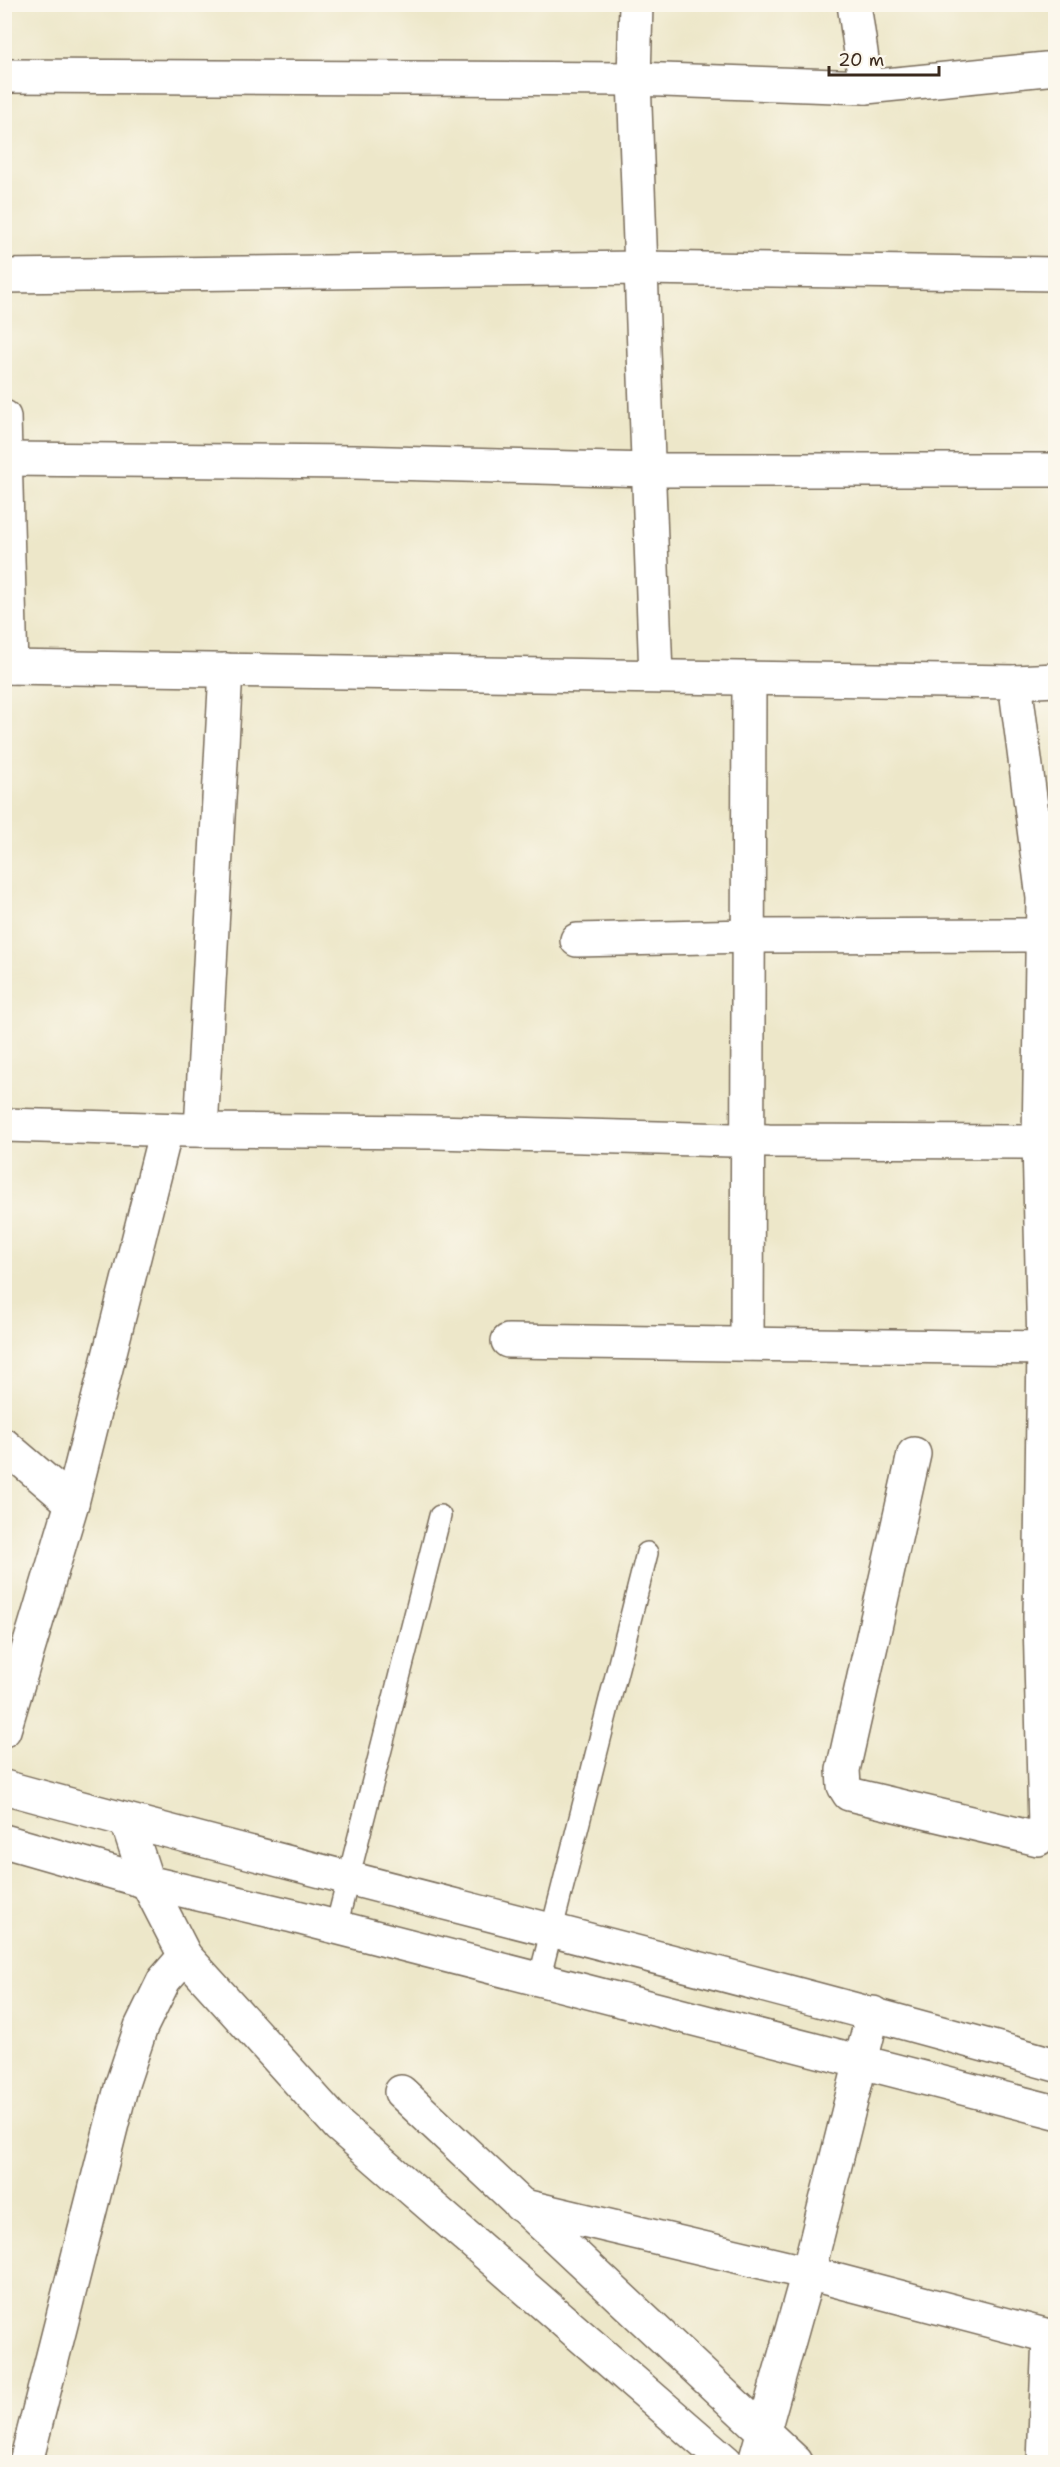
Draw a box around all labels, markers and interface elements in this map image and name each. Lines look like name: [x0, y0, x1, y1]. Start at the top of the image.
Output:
scale bar: [829, 39, 938, 77]
text: 20 m: [838, 48, 884, 72]

